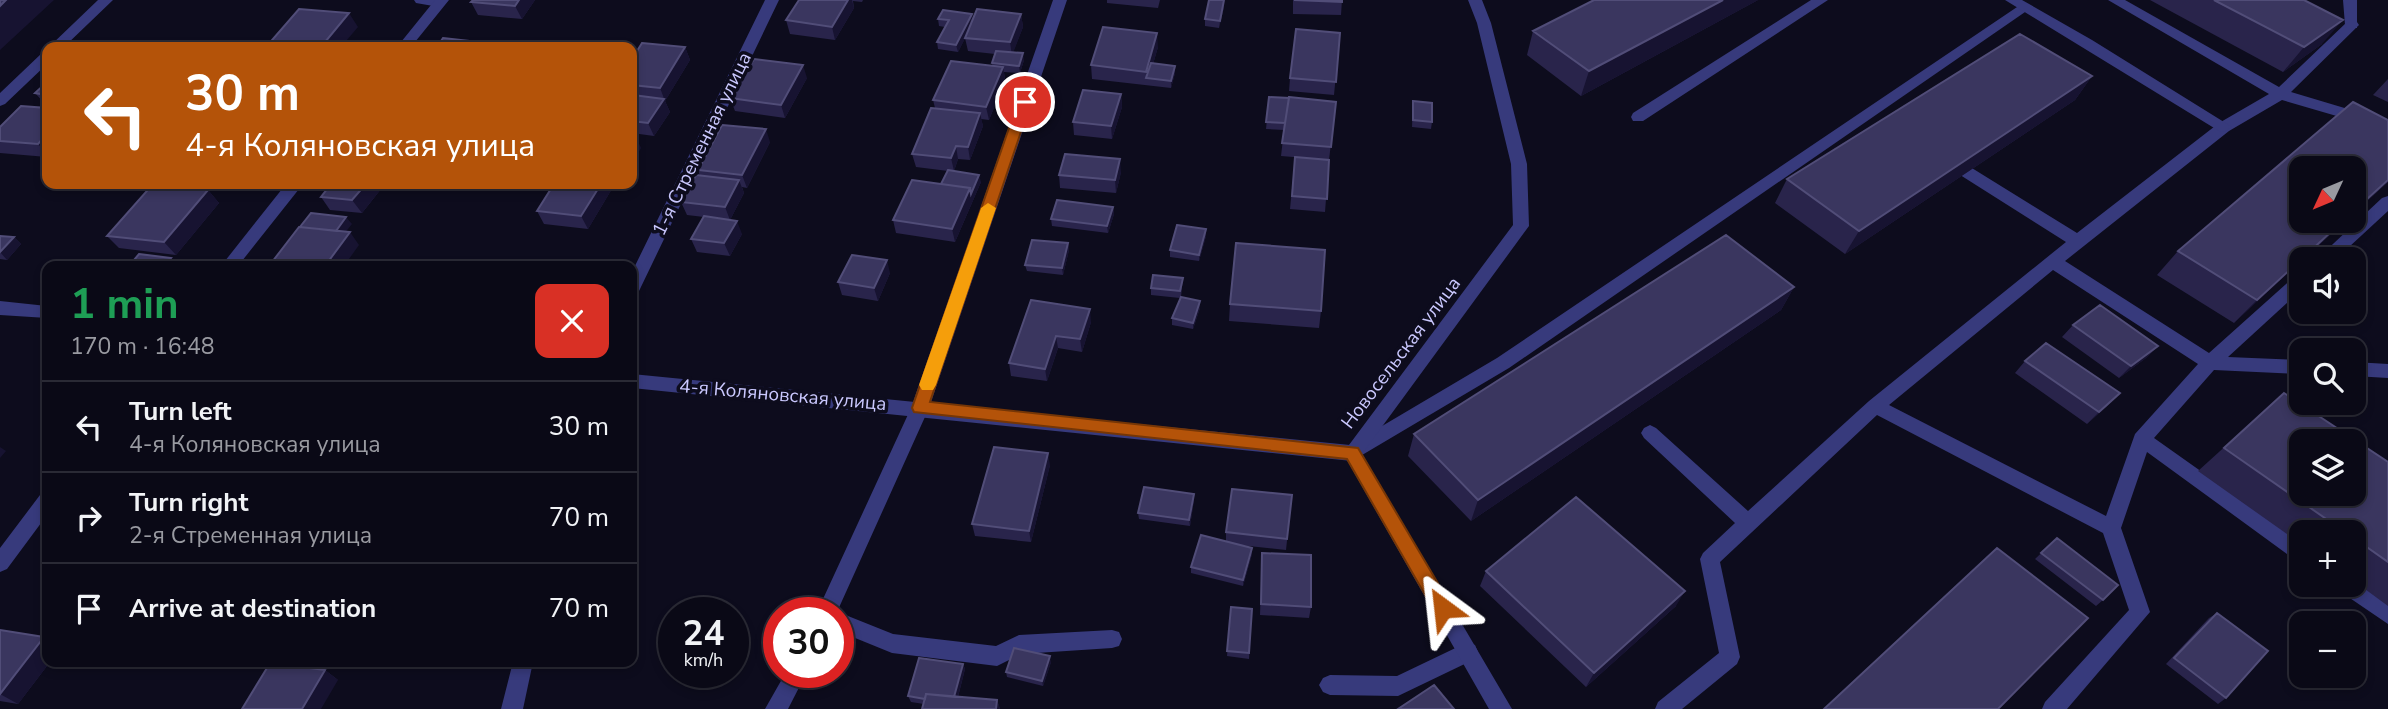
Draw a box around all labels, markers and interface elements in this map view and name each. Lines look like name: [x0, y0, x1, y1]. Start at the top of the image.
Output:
street label: 1-я Стременная улица: [646, 48, 758, 240]
text: 30 m: [185, 60, 300, 127]
icon: left: [70, 70, 161, 161]
pin: [995, 72, 1055, 132]
icon: arrive: [1006, 83, 1044, 121]
text: 4-я Коляновская улица: [185, 124, 535, 167]
north arrow: [2289, 156, 2366, 233]
map controls: [2289, 156, 2366, 688]
button: sound: [2289, 247, 2366, 324]
street label: Новосельская улица: [1335, 272, 1467, 434]
text: 1 min: [70, 276, 179, 333]
button: close: [535, 284, 609, 358]
text: 170 m · 16:48: [70, 331, 215, 362]
button: search: [2289, 338, 2366, 415]
street label: 4-я Коляновская улица: [678, 373, 888, 417]
text: Turn left: [129, 394, 232, 429]
icon: left: [70, 408, 108, 446]
text: 30 m: [549, 409, 609, 444]
text: 4-я Коляновская улица: [129, 429, 381, 460]
button: layers: [2289, 429, 2366, 506]
text: Turn right: [129, 485, 248, 520]
icon: right: [70, 499, 108, 537]
text: 70 m: [549, 500, 609, 535]
text: 2-я Стременная улица: [129, 520, 372, 551]
button: +: [2289, 520, 2366, 597]
position arrow: [1406, 571, 1480, 645]
icon: arrive: [70, 590, 108, 628]
text: Arrive at destination: [129, 591, 376, 626]
text: 70 m: [549, 591, 609, 626]
speed limit sign: 30: [763, 597, 854, 688]
text: 24: [682, 610, 725, 657]
button: −: [2289, 611, 2366, 688]
text: km/h: [684, 648, 723, 672]

